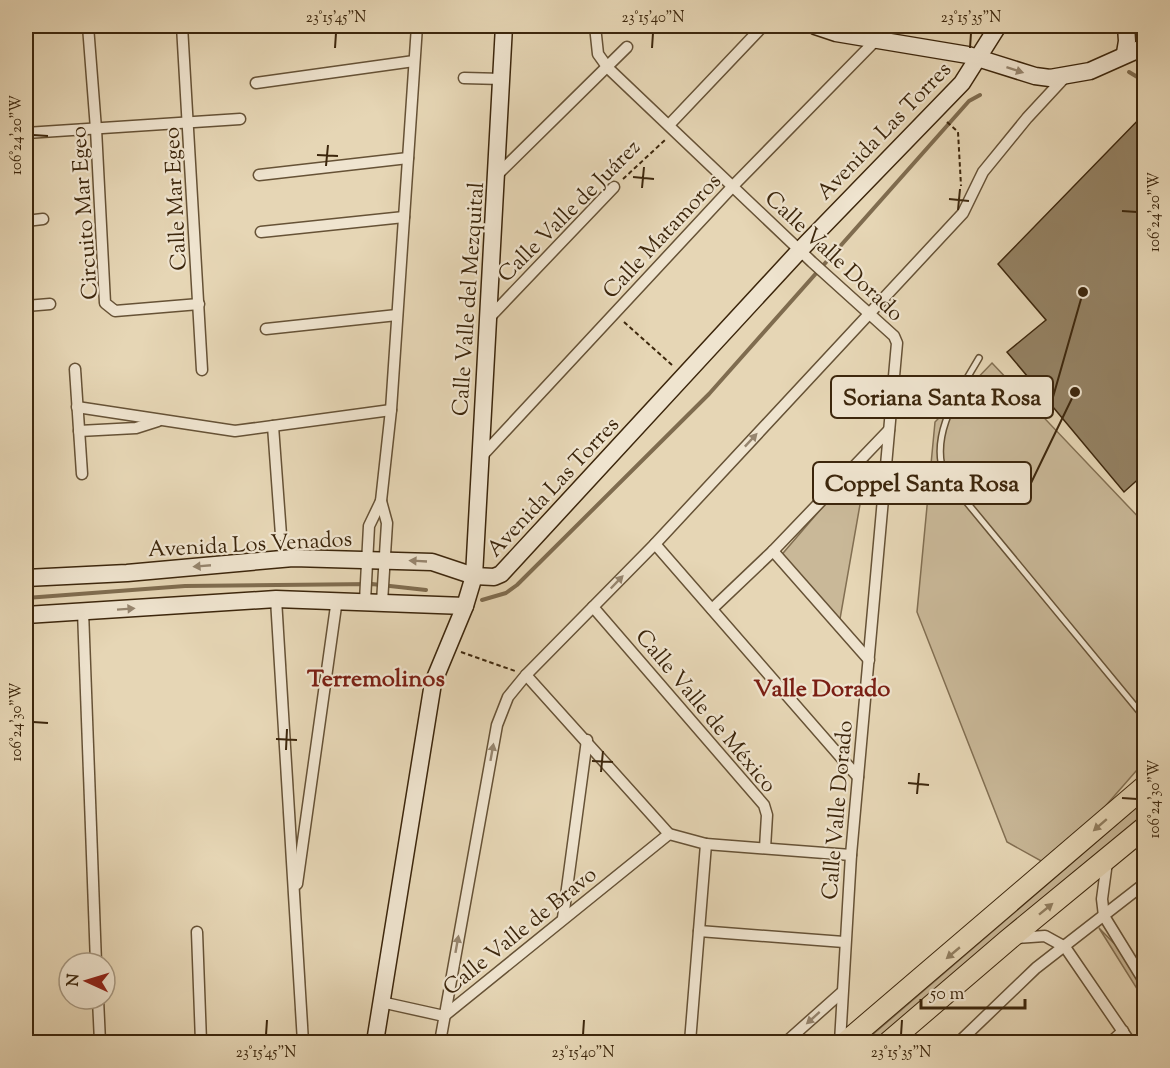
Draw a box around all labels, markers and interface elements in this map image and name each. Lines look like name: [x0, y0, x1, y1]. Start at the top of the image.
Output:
text: 23°15'45"N: [306, 8, 366, 29]
text: 23°15'40"N: [622, 8, 684, 29]
text: 23°15'35"N: [941, 8, 1001, 29]
street label: Avenida Las Torres: [810, 56, 960, 209]
one-way arrow: [1006, 66, 1024, 75]
text: 106°24'20"W: [7, 95, 28, 175]
street label: Circuito Mar Egeo: [64, 125, 108, 301]
street label: Calle Mar Egeo: [157, 126, 197, 271]
street label: Calle Valle de Juárez: [491, 133, 649, 291]
street label: Calle Matamoros: [596, 167, 730, 307]
text: 106°24'20"W: [1145, 172, 1166, 252]
street label: Calle Valle del Mezquital: [446, 181, 494, 417]
street label: Calle Valle Dorado: [756, 184, 910, 330]
callout: Soriana Santa Rosa: [831, 376, 1053, 418]
text: Soriana Santa Rosa: [843, 382, 1042, 416]
street label: Avenida Las Torres: [480, 411, 628, 565]
one-way arrow: [744, 433, 757, 448]
callout: Coppel Santa Rosa: [813, 462, 1031, 504]
text: Coppel Santa Rosa: [825, 468, 1020, 502]
street label: Avenida Los Venados: [147, 525, 353, 567]
one-way arrow: [408, 557, 427, 566]
one-way arrow: [193, 561, 212, 571]
one-way arrow: [610, 576, 624, 590]
one-way arrow: [116, 604, 135, 613]
street label: Calle Valle de México: [626, 623, 783, 801]
district label: Terremolinos: [307, 663, 445, 697]
district label: Valle Dorado: [754, 673, 890, 707]
text: 106°24'30"W: [7, 682, 28, 762]
street label: Calle Valle Dorado: [815, 719, 863, 901]
one-way arrow: [488, 742, 497, 761]
text: 106°24'30"W: [1145, 759, 1166, 839]
one-way arrow: [1093, 818, 1108, 831]
street label: Calle Valle de Bravo: [437, 860, 605, 1005]
one-way arrow: [1038, 904, 1053, 916]
one-way arrow: [453, 934, 462, 953]
one-way arrow: [945, 946, 961, 959]
north arrow: [57, 951, 117, 1011]
scale bar: [921, 972, 1024, 1010]
text: N: [63, 973, 86, 987]
text: 50 m: [929, 982, 965, 1008]
one-way arrow: [806, 1011, 821, 1025]
text: 23°15'45"N: [236, 1043, 296, 1064]
text: 23°15'40"N: [552, 1043, 614, 1064]
text: 23°15'35"N: [871, 1043, 931, 1064]

